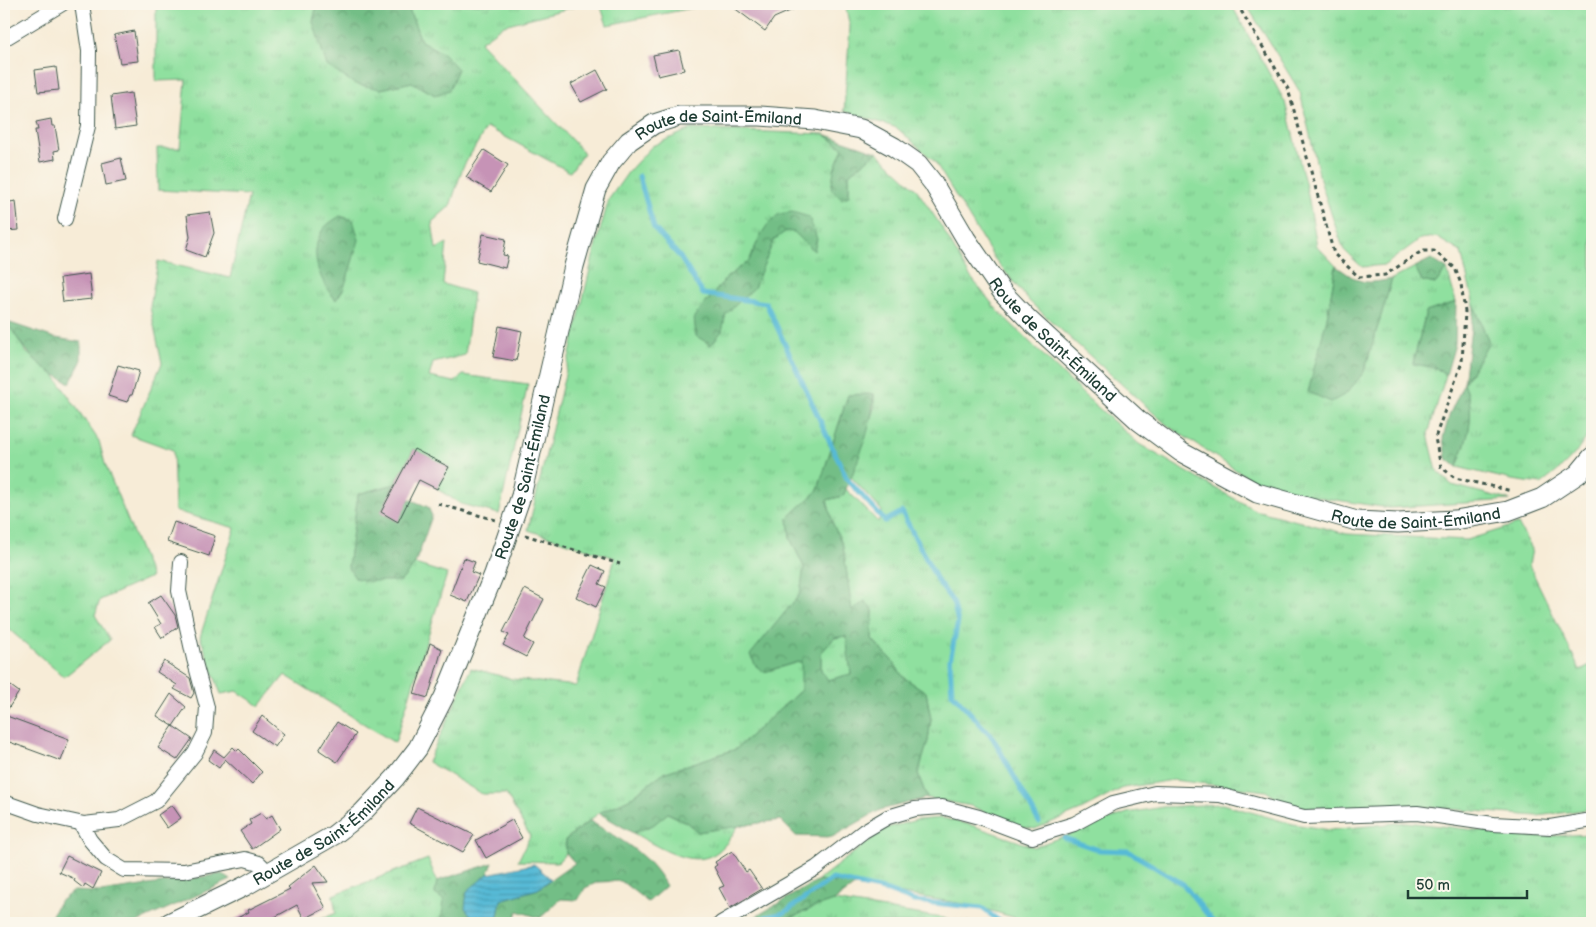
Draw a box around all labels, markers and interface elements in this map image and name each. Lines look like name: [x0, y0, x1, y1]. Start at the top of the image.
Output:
street label: Route de Saint-Émiland: [632, 106, 802, 145]
street label: Route de Saint-Émiland: [984, 274, 1120, 406]
street label: Route de Saint-Émiland: [492, 393, 555, 562]
street label: Route de Saint-Émiland: [1329, 504, 1502, 534]
street label: Route de Saint-Émiland: [250, 777, 399, 890]
scale bar: [1408, 867, 1527, 899]
text: 50 m: [1416, 876, 1450, 895]

